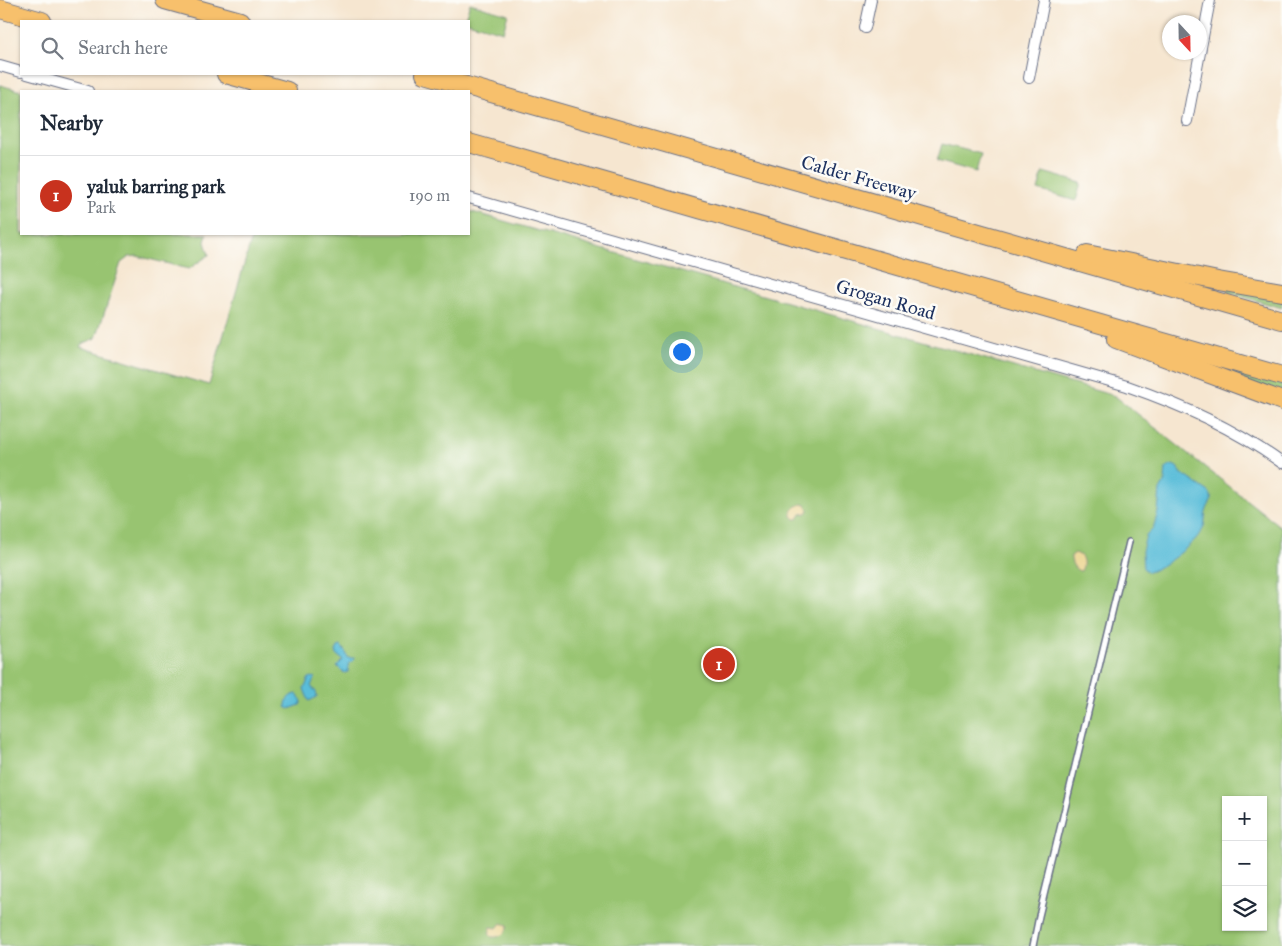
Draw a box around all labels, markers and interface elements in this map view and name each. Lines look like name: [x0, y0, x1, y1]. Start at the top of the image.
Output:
north arrow: [1162, 15, 1207, 60]
search box: [20, 20, 470, 75]
icon: search: [38, 34, 66, 62]
text: Search here: [78, 36, 168, 59]
text: Nearby: [40, 110, 103, 136]
street label: Calder Freeway: [799, 150, 920, 205]
text: yaluk barring park: [87, 175, 225, 198]
text: 1: [53, 186, 59, 205]
text: 190 m: [409, 186, 450, 205]
text: Park: [87, 198, 116, 217]
street label: Grogan Road: [833, 274, 939, 326]
your location: [669, 339, 695, 365]
pin: 1: [703, 645, 735, 683]
map controls: [1222, 796, 1267, 931]
button: +: [1222, 796, 1267, 841]
button: −: [1222, 841, 1267, 886]
button: layers: [1222, 886, 1267, 931]

